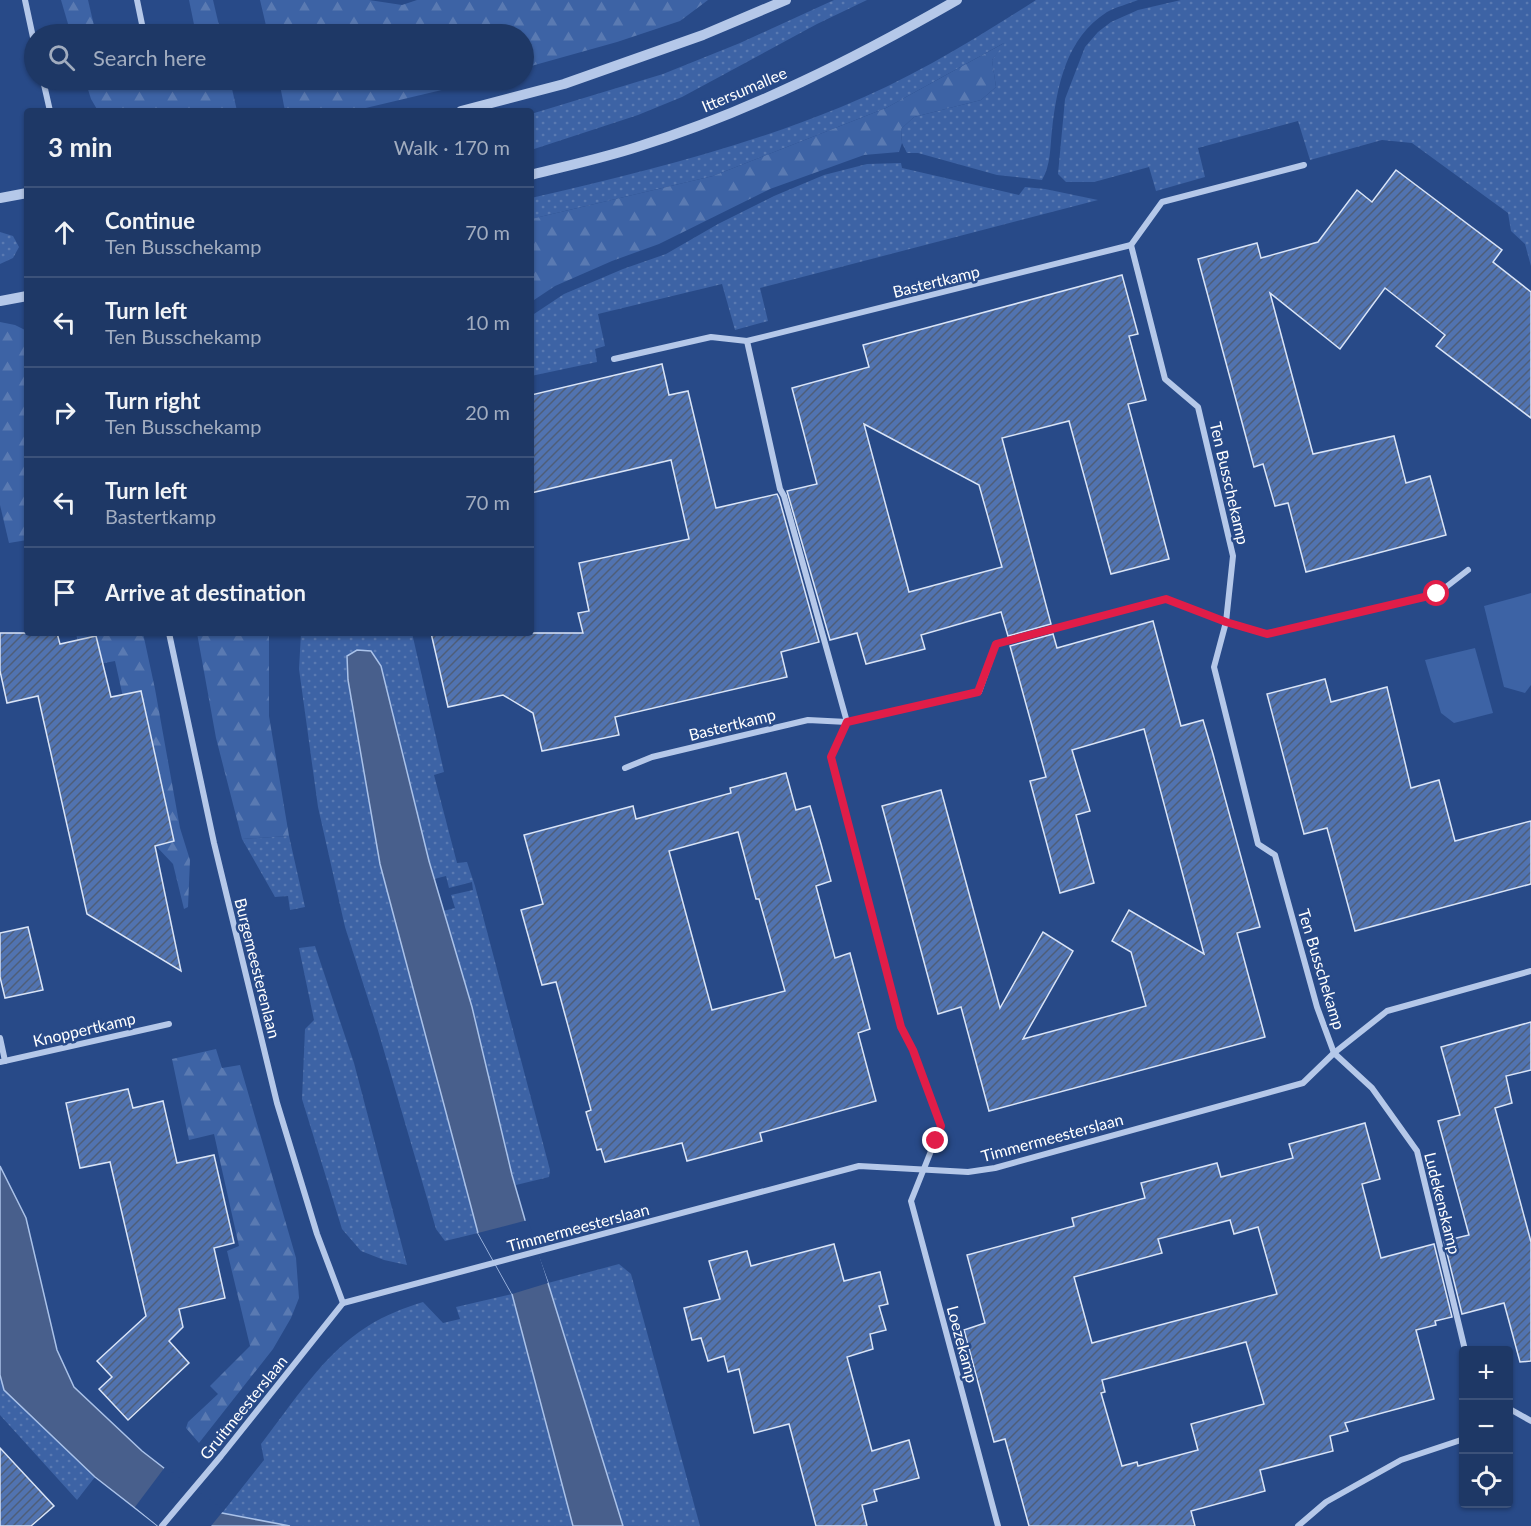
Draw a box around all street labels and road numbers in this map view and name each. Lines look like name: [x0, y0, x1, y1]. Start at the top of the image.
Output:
street label: Ittersumallee: [699, 63, 789, 115]
street label: Bastertkamp: [891, 261, 982, 301]
street label: Ten Busschekamp: [1207, 420, 1253, 546]
street label: Bastertkamp: [687, 704, 778, 744]
street label: Burgemeesterenlaan: [231, 896, 285, 1040]
street label: Ten Busschekamp: [1295, 906, 1349, 1032]
street label: Knoppertkamp: [31, 1008, 137, 1050]
street label: Timmermeesterslaan: [979, 1109, 1125, 1165]
street label: Ludekenskamp: [1421, 1150, 1465, 1256]
street label: Timmermeesterslaan: [505, 1199, 651, 1255]
street label: Loezekamp: [944, 1303, 982, 1385]
street label: Gruitmeesterslaan: [195, 1351, 291, 1463]

